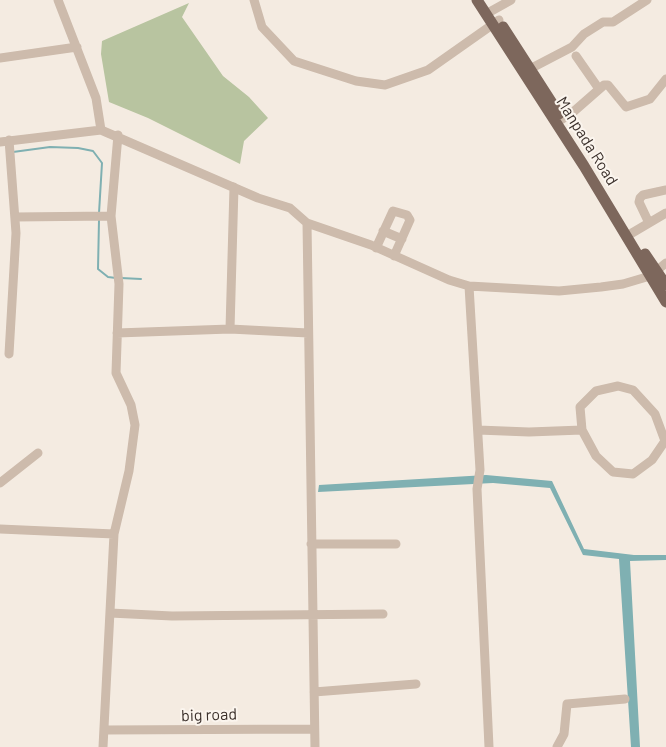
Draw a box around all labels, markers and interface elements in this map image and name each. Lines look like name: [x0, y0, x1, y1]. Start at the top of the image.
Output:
street label: Manpada Road: [552, 93, 622, 189]
street label: big road: [181, 704, 237, 726]

